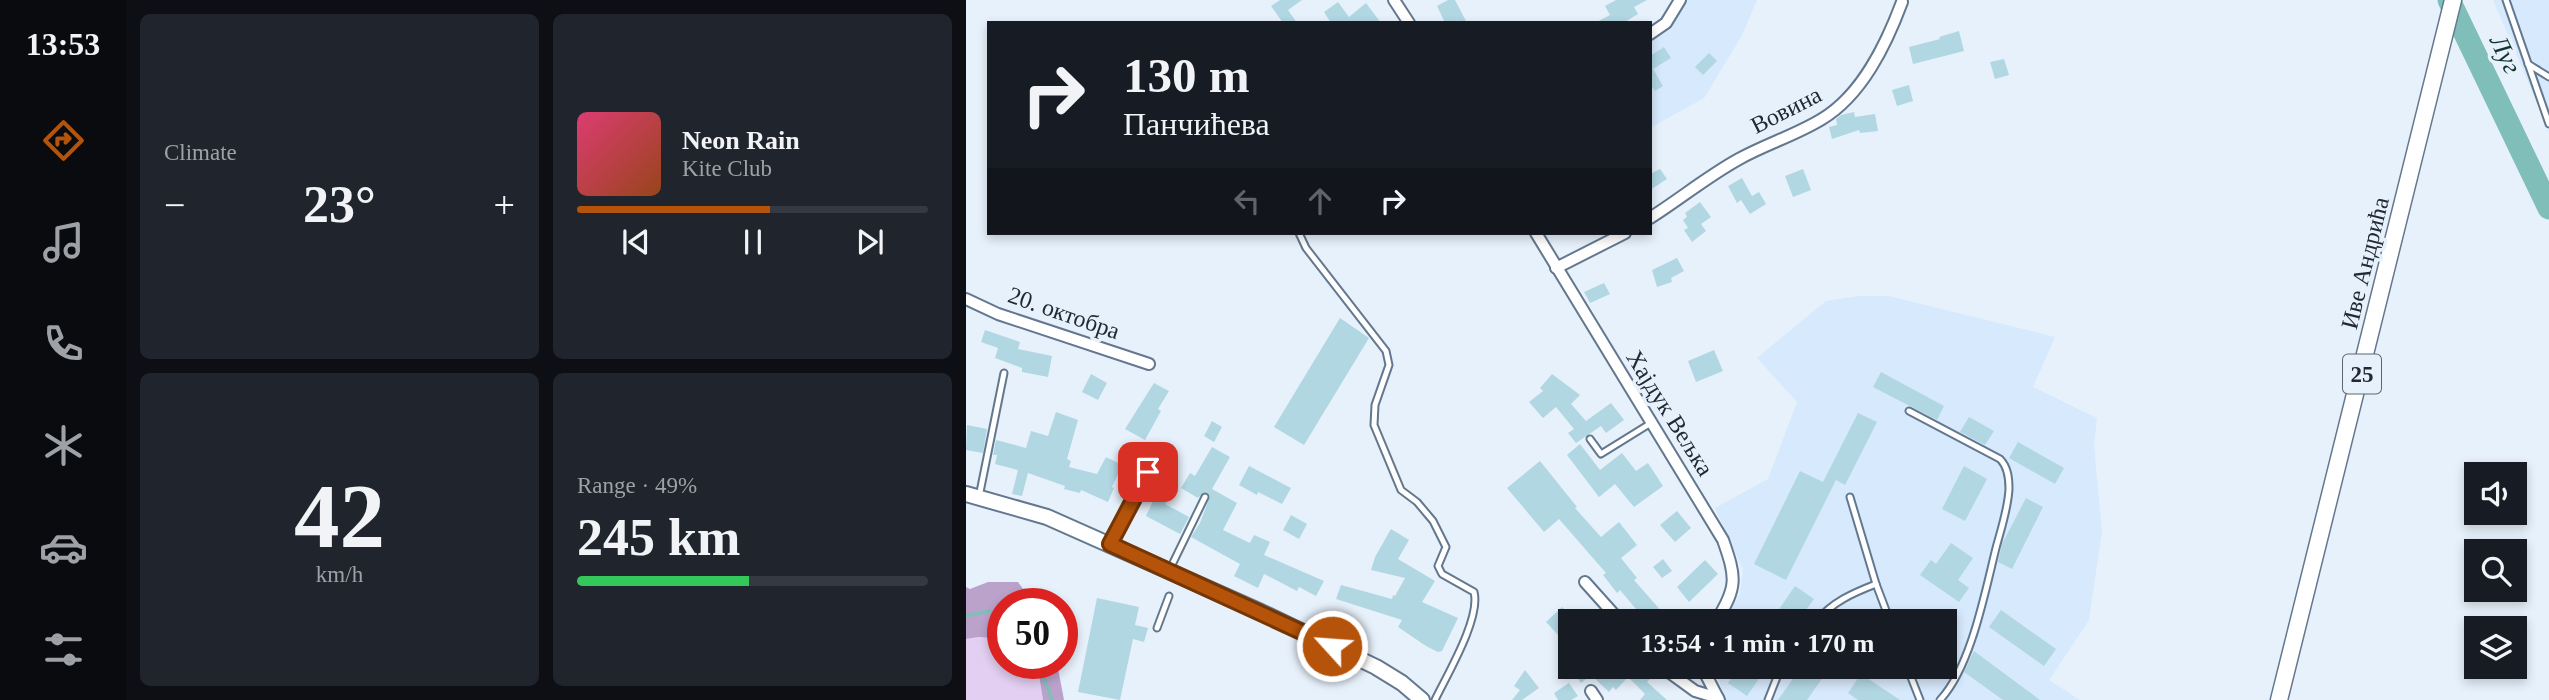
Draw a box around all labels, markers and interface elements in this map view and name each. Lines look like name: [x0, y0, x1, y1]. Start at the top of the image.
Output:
text: 13:53: [26, 26, 100, 62]
water label: Луг: [2483, 29, 2527, 78]
text: 130 m: [1123, 48, 1250, 103]
icon: right: [1008, 49, 1099, 140]
street label: Вовина: [1746, 81, 1826, 139]
text: Панчићева: [1123, 106, 1270, 142]
icon: directions: [39, 116, 88, 165]
text: Neon Rain: [682, 126, 800, 155]
text: Climate: [164, 140, 237, 165]
text: Kite Club: [682, 156, 772, 181]
text: 23°: [303, 176, 376, 233]
icon: left: [1228, 182, 1266, 220]
icon: ahead: [1301, 182, 1339, 220]
icon: right: [1374, 182, 1412, 220]
text: −: [164, 184, 185, 226]
text: +: [494, 184, 515, 226]
street label: Иве Андрића: [2336, 194, 2394, 332]
icon: music: [39, 218, 88, 267]
icon: previous: [617, 223, 655, 261]
icon: pause: [734, 223, 772, 261]
icon: next: [851, 223, 889, 261]
street label: 20. октобра: [1005, 282, 1124, 344]
icon: phone: [39, 319, 88, 368]
street label: Хајдук Вељка: [1621, 346, 1719, 481]
road number: 25: [2343, 354, 2381, 394]
icon: climate: [39, 421, 88, 470]
pin: [1118, 442, 1178, 502]
icon: arrive: [1129, 453, 1167, 491]
map controls: [2464, 462, 2527, 679]
button: sound: [2464, 462, 2527, 525]
text: 42: [294, 466, 385, 567]
text: Range · 49%: [577, 473, 697, 498]
text: 245 km: [577, 509, 740, 566]
icon: car: [39, 523, 88, 572]
button: search: [2464, 539, 2527, 602]
text: km/h: [316, 562, 363, 587]
speed limit sign: 50: [987, 588, 1078, 679]
position arrow: [1295, 609, 1369, 683]
button: layers: [2464, 616, 2527, 679]
icon: filters: [39, 625, 88, 674]
text: 13:54 · 1 min · 170 m: [1641, 629, 1875, 658]

